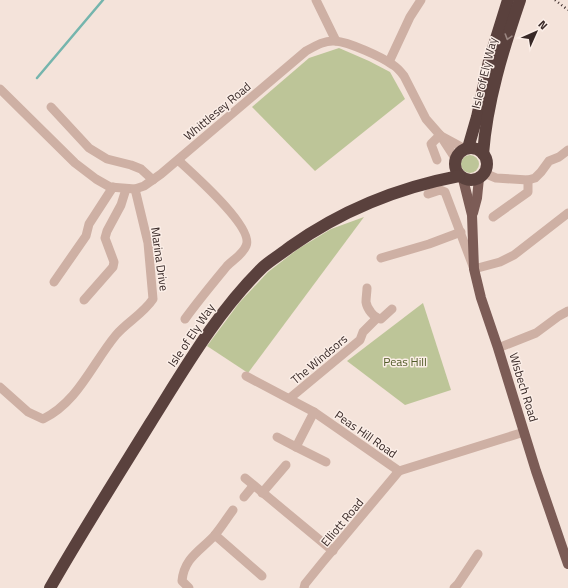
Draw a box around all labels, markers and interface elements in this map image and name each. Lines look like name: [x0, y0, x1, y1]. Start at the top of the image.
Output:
north arrow: [516, 12, 556, 52]
text: N: [535, 17, 551, 33]
one-way arrow: [504, 33, 512, 40]
street label: Isle of Ely Way: [466, 35, 502, 111]
street label: Whittlesey Road: [179, 77, 255, 145]
street label: Marina Drive: [146, 226, 174, 292]
street label: Isle of Ely Way: [163, 299, 219, 371]
street label: The Windsors: [286, 329, 352, 389]
street label: Wisbech Road: [504, 350, 544, 424]
park label: Peas Hill: [383, 352, 427, 371]
street label: Peas Hill Road: [331, 405, 401, 463]
street label: Elliott Road: [316, 494, 368, 550]

